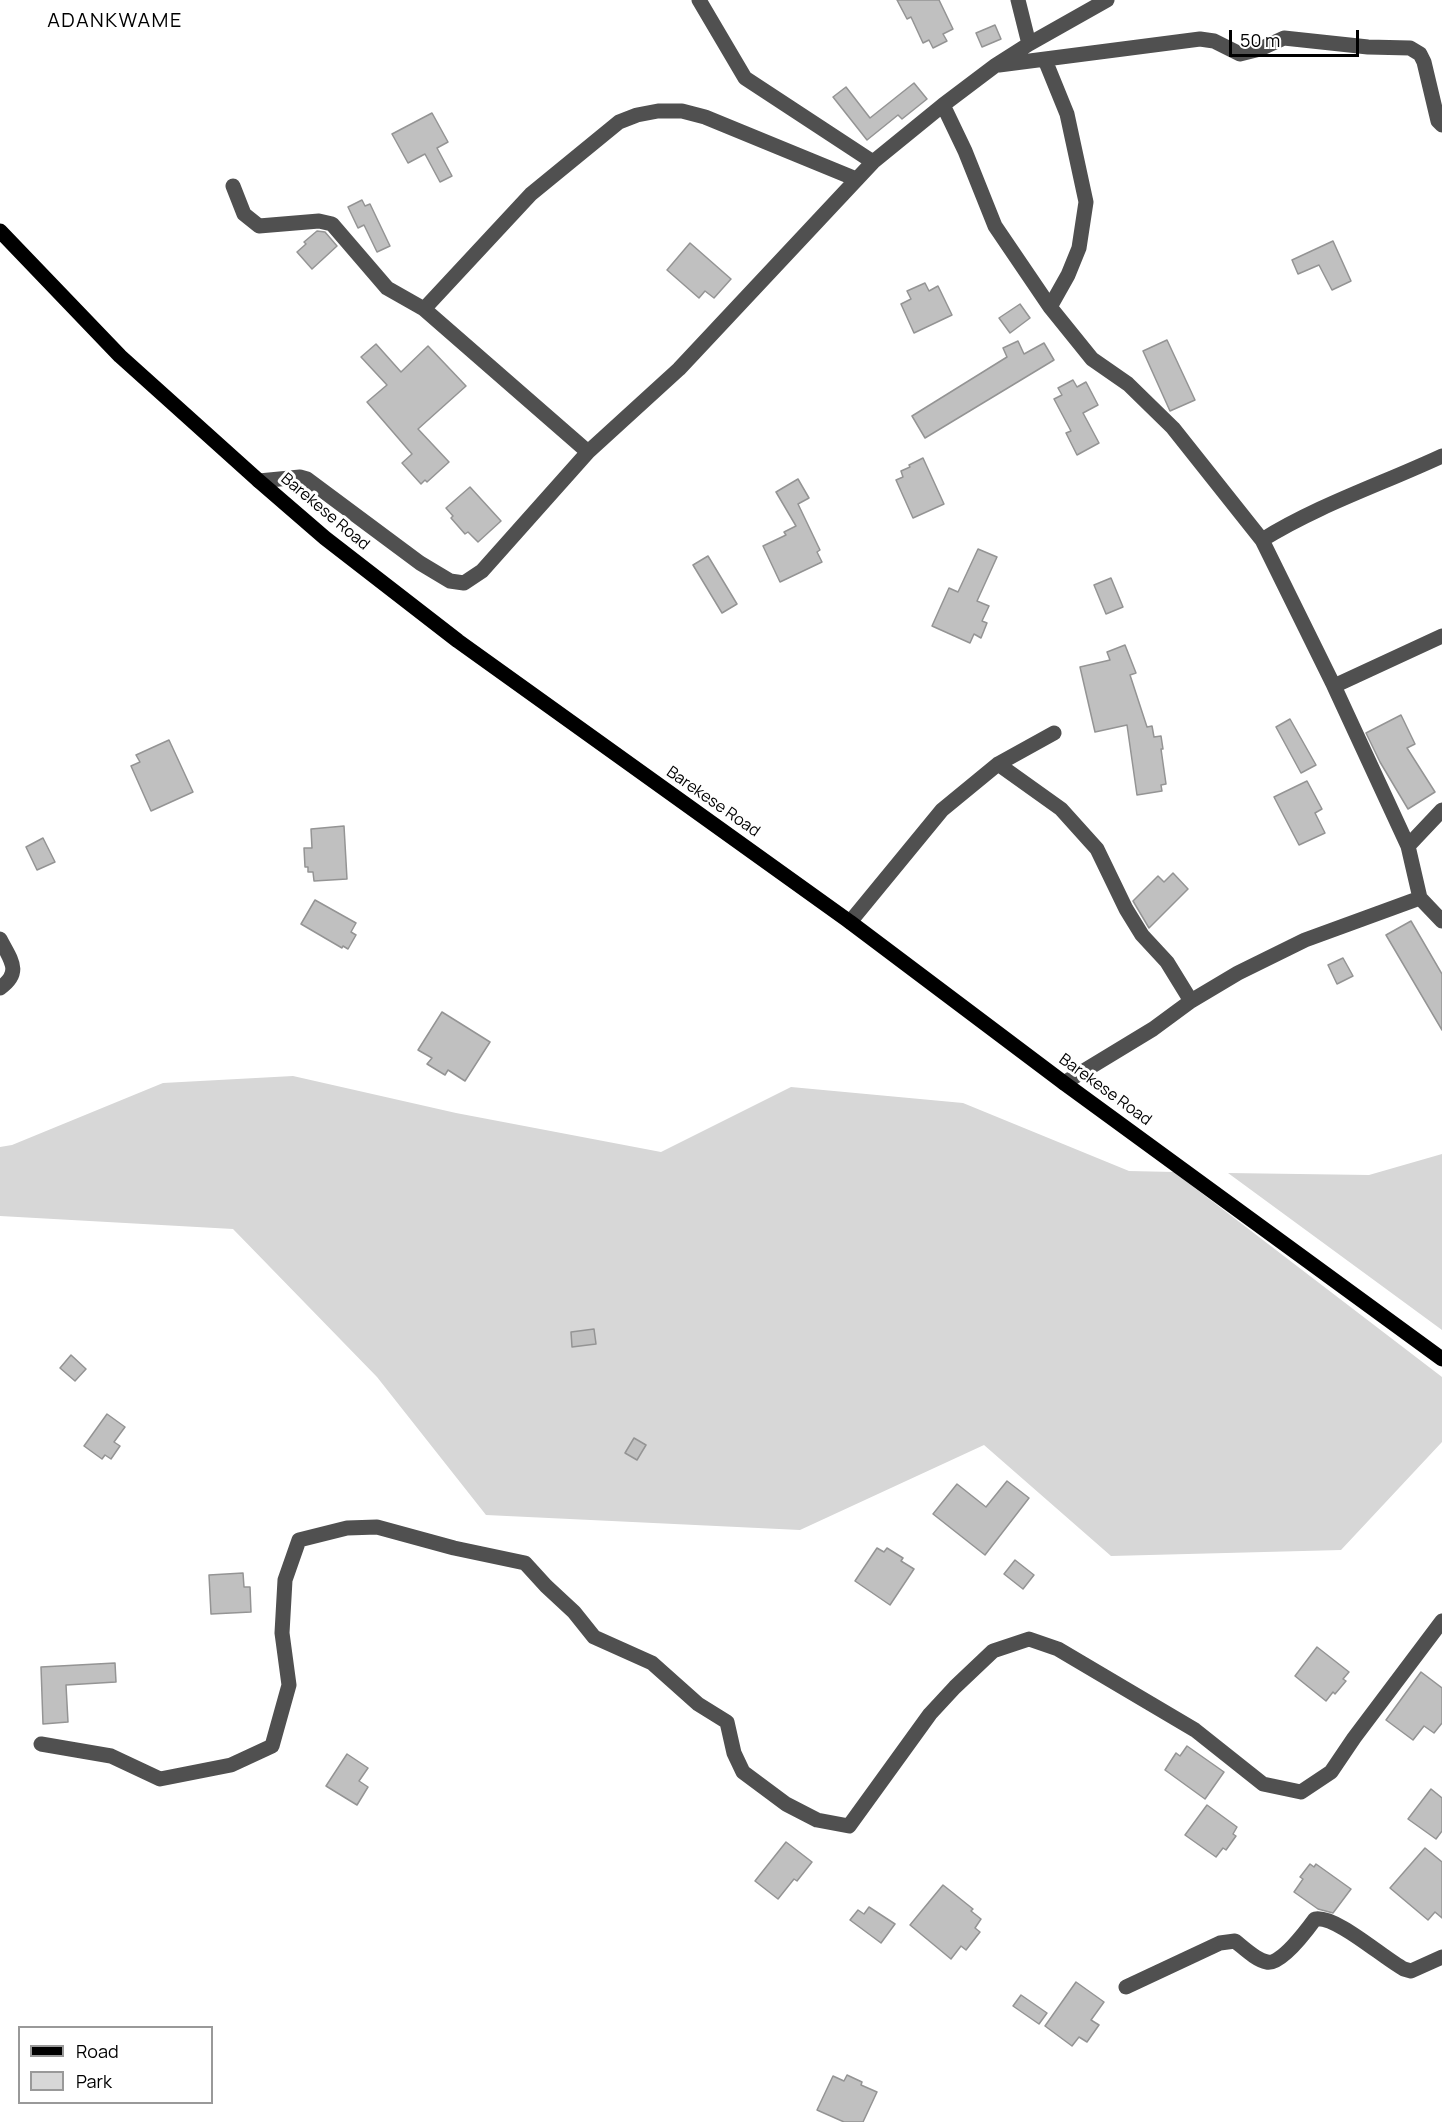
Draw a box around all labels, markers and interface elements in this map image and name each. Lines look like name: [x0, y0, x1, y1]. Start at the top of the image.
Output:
district label: ADANKWAME: [47, 9, 183, 33]
scale bar: [1232, 18, 1362, 56]
text: 50 m: [1240, 28, 1280, 52]
street label: Barekese Road: [277, 469, 373, 555]
street label: Barekese Road: [663, 763, 763, 841]
street label: Barekese Road: [1055, 1050, 1155, 1130]
legend: [18, 2026, 213, 2104]
text: Road: [76, 2039, 119, 2063]
text: Park: [76, 2069, 112, 2093]

